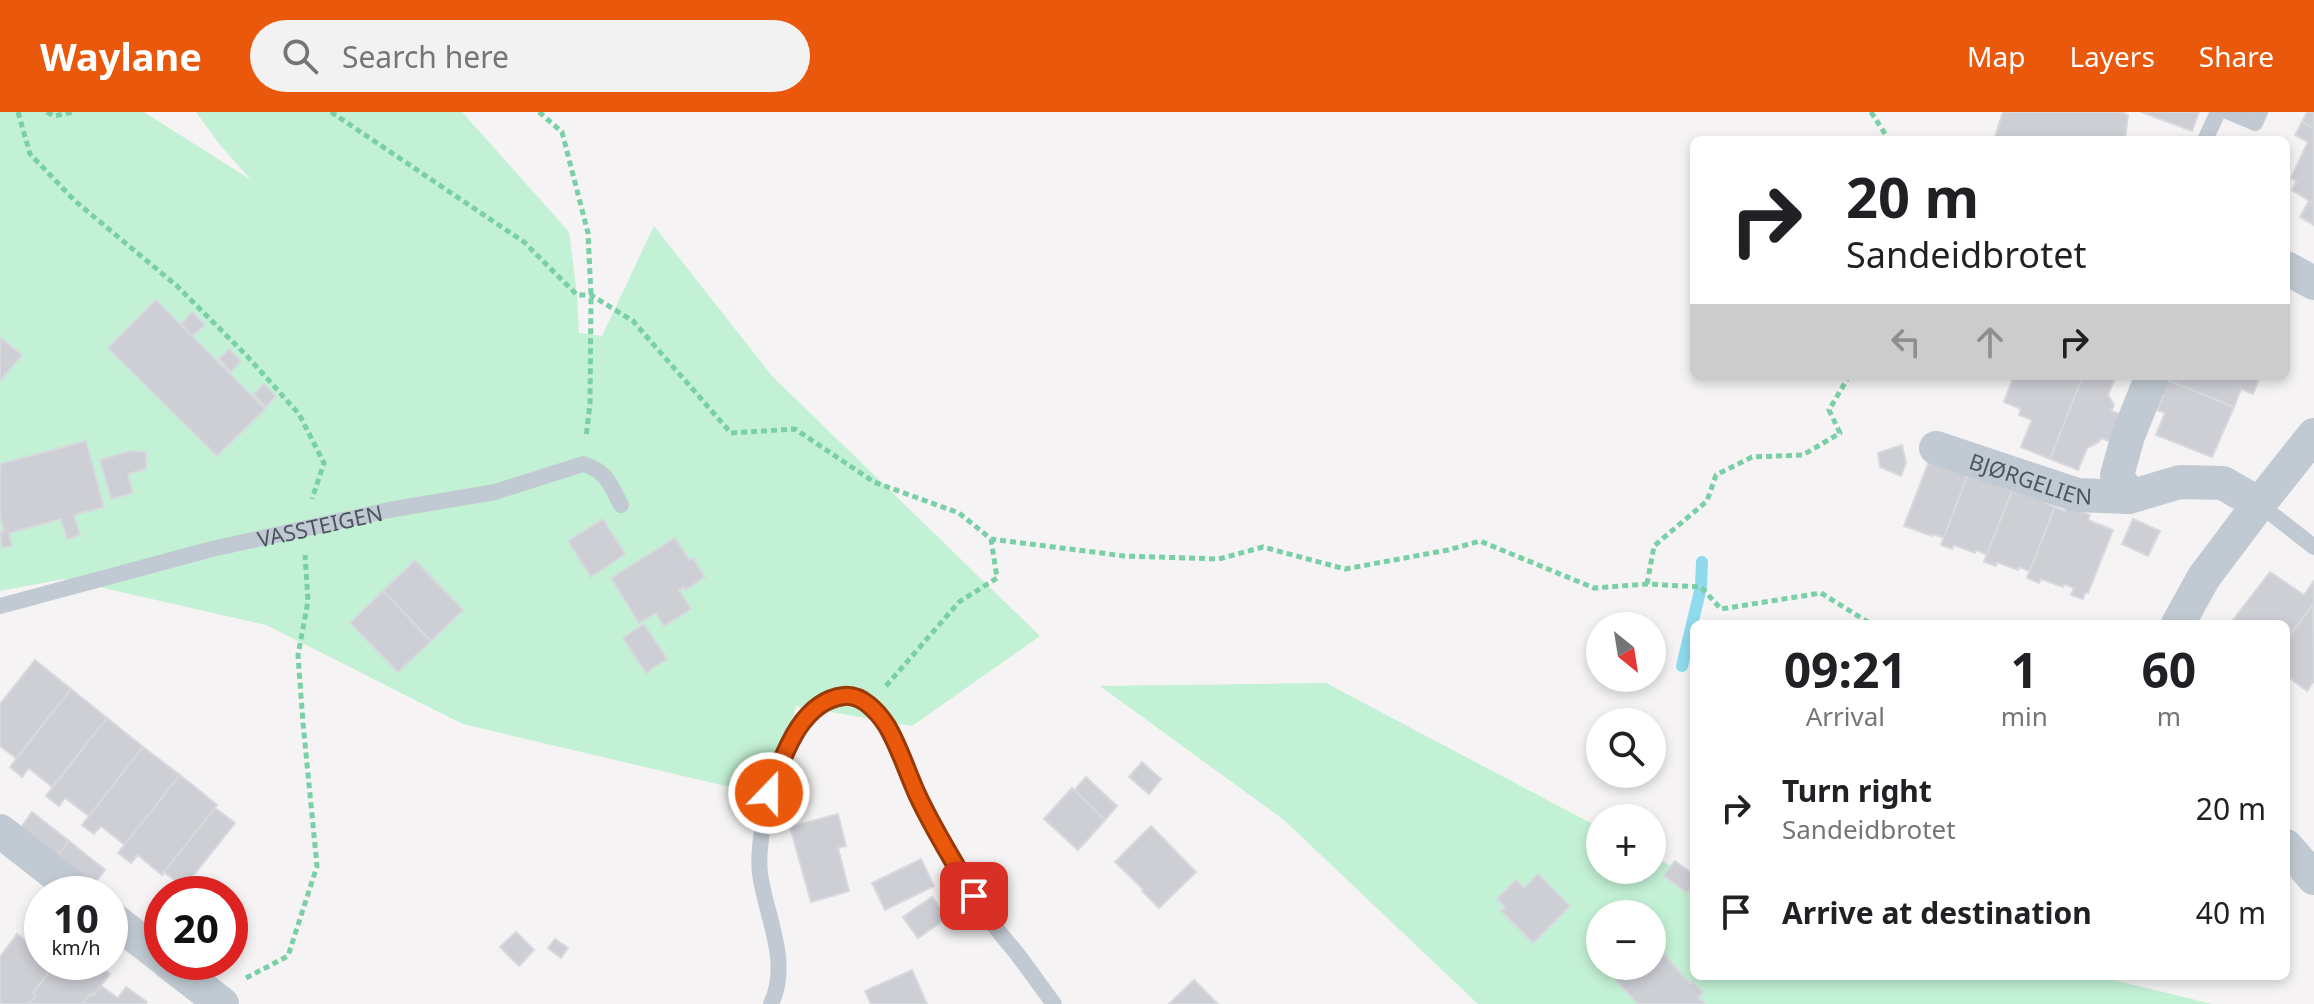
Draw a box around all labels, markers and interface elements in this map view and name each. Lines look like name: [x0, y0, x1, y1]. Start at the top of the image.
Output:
search box: [250, 20, 810, 92]
text: Waylane: [40, 30, 202, 82]
icon: search: [278, 34, 322, 78]
text: Search here: [342, 36, 509, 77]
text: Map: [1967, 37, 2025, 75]
text: Layers: [2069, 37, 2155, 75]
text: Share: [2199, 37, 2274, 75]
text: 20 m: [1846, 158, 1979, 234]
icon: right: [1714, 168, 1818, 272]
text: Sandeidbrotet: [1846, 230, 2086, 279]
icon: left: [1884, 320, 1928, 364]
icon: ahead: [1968, 320, 2012, 364]
icon: right: [2052, 320, 2096, 364]
street label: BJØRGELIEN: [1966, 445, 2093, 511]
street label: VASSTEIGEN: [254, 497, 385, 554]
north arrow: [1586, 612, 1666, 692]
map controls: [1586, 612, 1666, 980]
text: 09:21: [1784, 637, 1907, 702]
text: 1: [2010, 637, 2038, 702]
text: 60: [2141, 637, 2196, 702]
text: Arrival: [1806, 698, 1885, 734]
text: min: [2001, 698, 2048, 734]
text: m: [2157, 698, 2181, 734]
button: search: [1586, 708, 1666, 788]
position arrow: [727, 751, 811, 835]
text: Turn right: [1782, 770, 1932, 811]
icon: right: [1714, 786, 1758, 830]
text: 20 m: [2196, 788, 2266, 829]
button: +: [1586, 804, 1666, 884]
text: Sandeidbrotet: [1782, 811, 1956, 847]
pin: [940, 862, 1008, 930]
icon: arrive: [952, 874, 996, 918]
speed limit sign: 20: [144, 876, 248, 980]
text: 10: [53, 890, 99, 945]
icon: arrive: [1714, 890, 1758, 934]
text: Arrive at destination: [1782, 892, 2092, 933]
text: 40 m: [2196, 892, 2266, 933]
button: −: [1586, 900, 1666, 980]
text: km/h: [51, 934, 101, 961]

